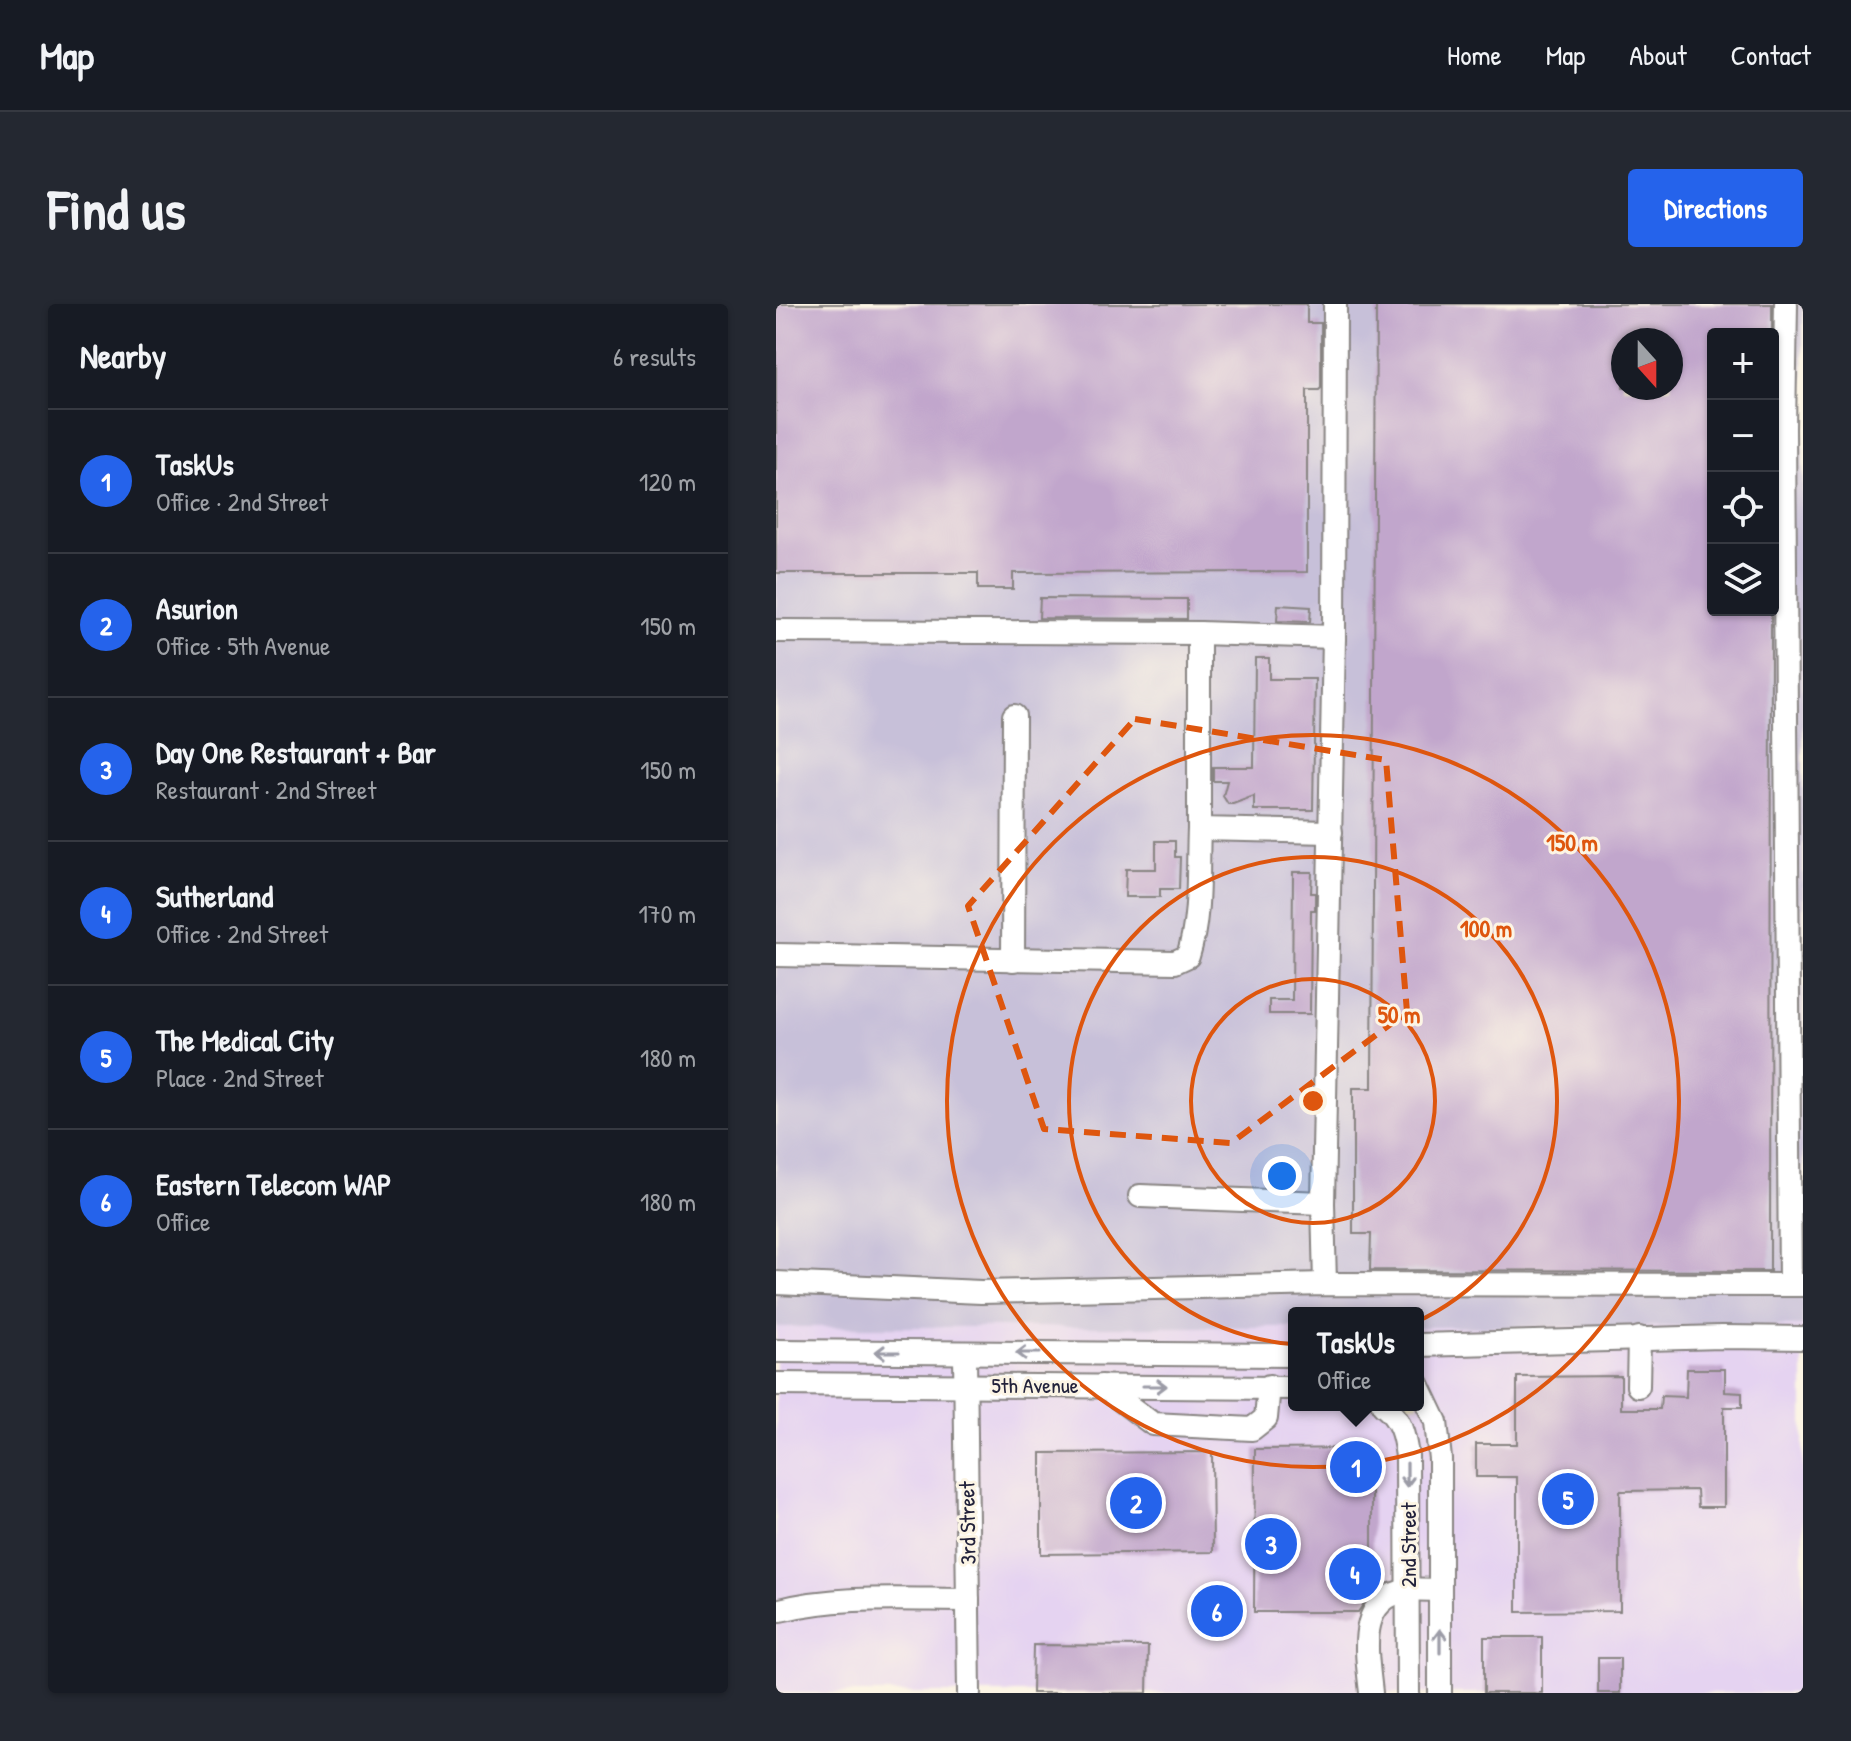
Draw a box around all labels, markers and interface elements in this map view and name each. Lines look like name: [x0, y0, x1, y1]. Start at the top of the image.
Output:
text: Map: [40, 29, 94, 81]
text: Home: [1447, 36, 1502, 74]
text: Map: [1546, 36, 1585, 74]
text: About: [1629, 36, 1687, 74]
text: Contact: [1731, 36, 1811, 74]
button: Directions: [1628, 169, 1803, 247]
text: Find us: [48, 171, 186, 246]
north arrow: [1611, 328, 1683, 400]
map controls: [1707, 328, 1779, 616]
button: +: [1707, 328, 1779, 400]
text: Nearby: [80, 333, 166, 379]
text: 6 results: [613, 339, 696, 374]
button: −: [1707, 400, 1779, 472]
text: TaskUs: [156, 444, 234, 484]
text: 1: [101, 464, 111, 499]
text: 120 m: [639, 464, 696, 499]
button: locate: [1707, 472, 1779, 544]
text: Office · 2nd Street: [156, 484, 328, 519]
button: layers: [1707, 544, 1779, 616]
text: Asurion: [156, 588, 238, 628]
text: 2: [100, 608, 112, 643]
text: 150 m: [640, 608, 696, 643]
text: Office · 5th Avenue: [156, 628, 330, 663]
text: Day One Restaurant + Bar: [156, 732, 436, 772]
text: 3: [100, 752, 112, 787]
text: 150 m: [640, 752, 696, 787]
text: Restaurant · 2nd Street: [156, 772, 376, 807]
text: 150 m: [1546, 826, 1598, 858]
text: Sutherland: [156, 876, 273, 916]
text: 4: [101, 896, 111, 931]
text: 170 m: [638, 896, 696, 931]
text: 100 m: [1460, 912, 1512, 944]
text: Office · 2nd Street: [156, 916, 328, 951]
text: 50 m: [1378, 998, 1420, 1030]
text: The Medical City: [156, 1020, 334, 1060]
text: 5: [101, 1040, 112, 1075]
text: 180 m: [640, 1040, 696, 1075]
text: Place · 2nd Street: [156, 1060, 324, 1095]
centre of rings: [1299, 1087, 1327, 1115]
your location: [1262, 1156, 1302, 1196]
text: Eastern Telecom WAP: [156, 1164, 391, 1204]
text: 6: [101, 1184, 111, 1219]
text: 180 m: [640, 1184, 696, 1219]
text: Office: [156, 1204, 210, 1239]
popup: [1288, 1307, 1424, 1411]
text: TaskUs: [1317, 1322, 1395, 1362]
one-way arrow: [874, 1344, 901, 1360]
one-way arrow: [1015, 1345, 1042, 1360]
text: Office: [1317, 1362, 1371, 1397]
street label: 5th Avenue: [992, 1370, 1079, 1400]
one-way arrow: [1141, 1378, 1168, 1394]
pin: 1: [1330, 1437, 1382, 1497]
one-way arrow: [1399, 1461, 1415, 1488]
pin: 5: [1542, 1469, 1594, 1529]
pin: 2: [1110, 1473, 1162, 1533]
street label: 3rd Street: [951, 1481, 983, 1565]
street label: 2nd Street: [1393, 1502, 1423, 1588]
pin: 3: [1245, 1514, 1297, 1574]
pin: 4: [1329, 1544, 1381, 1604]
pin: 6: [1191, 1581, 1243, 1641]
one-way arrow: [1432, 1628, 1448, 1655]

